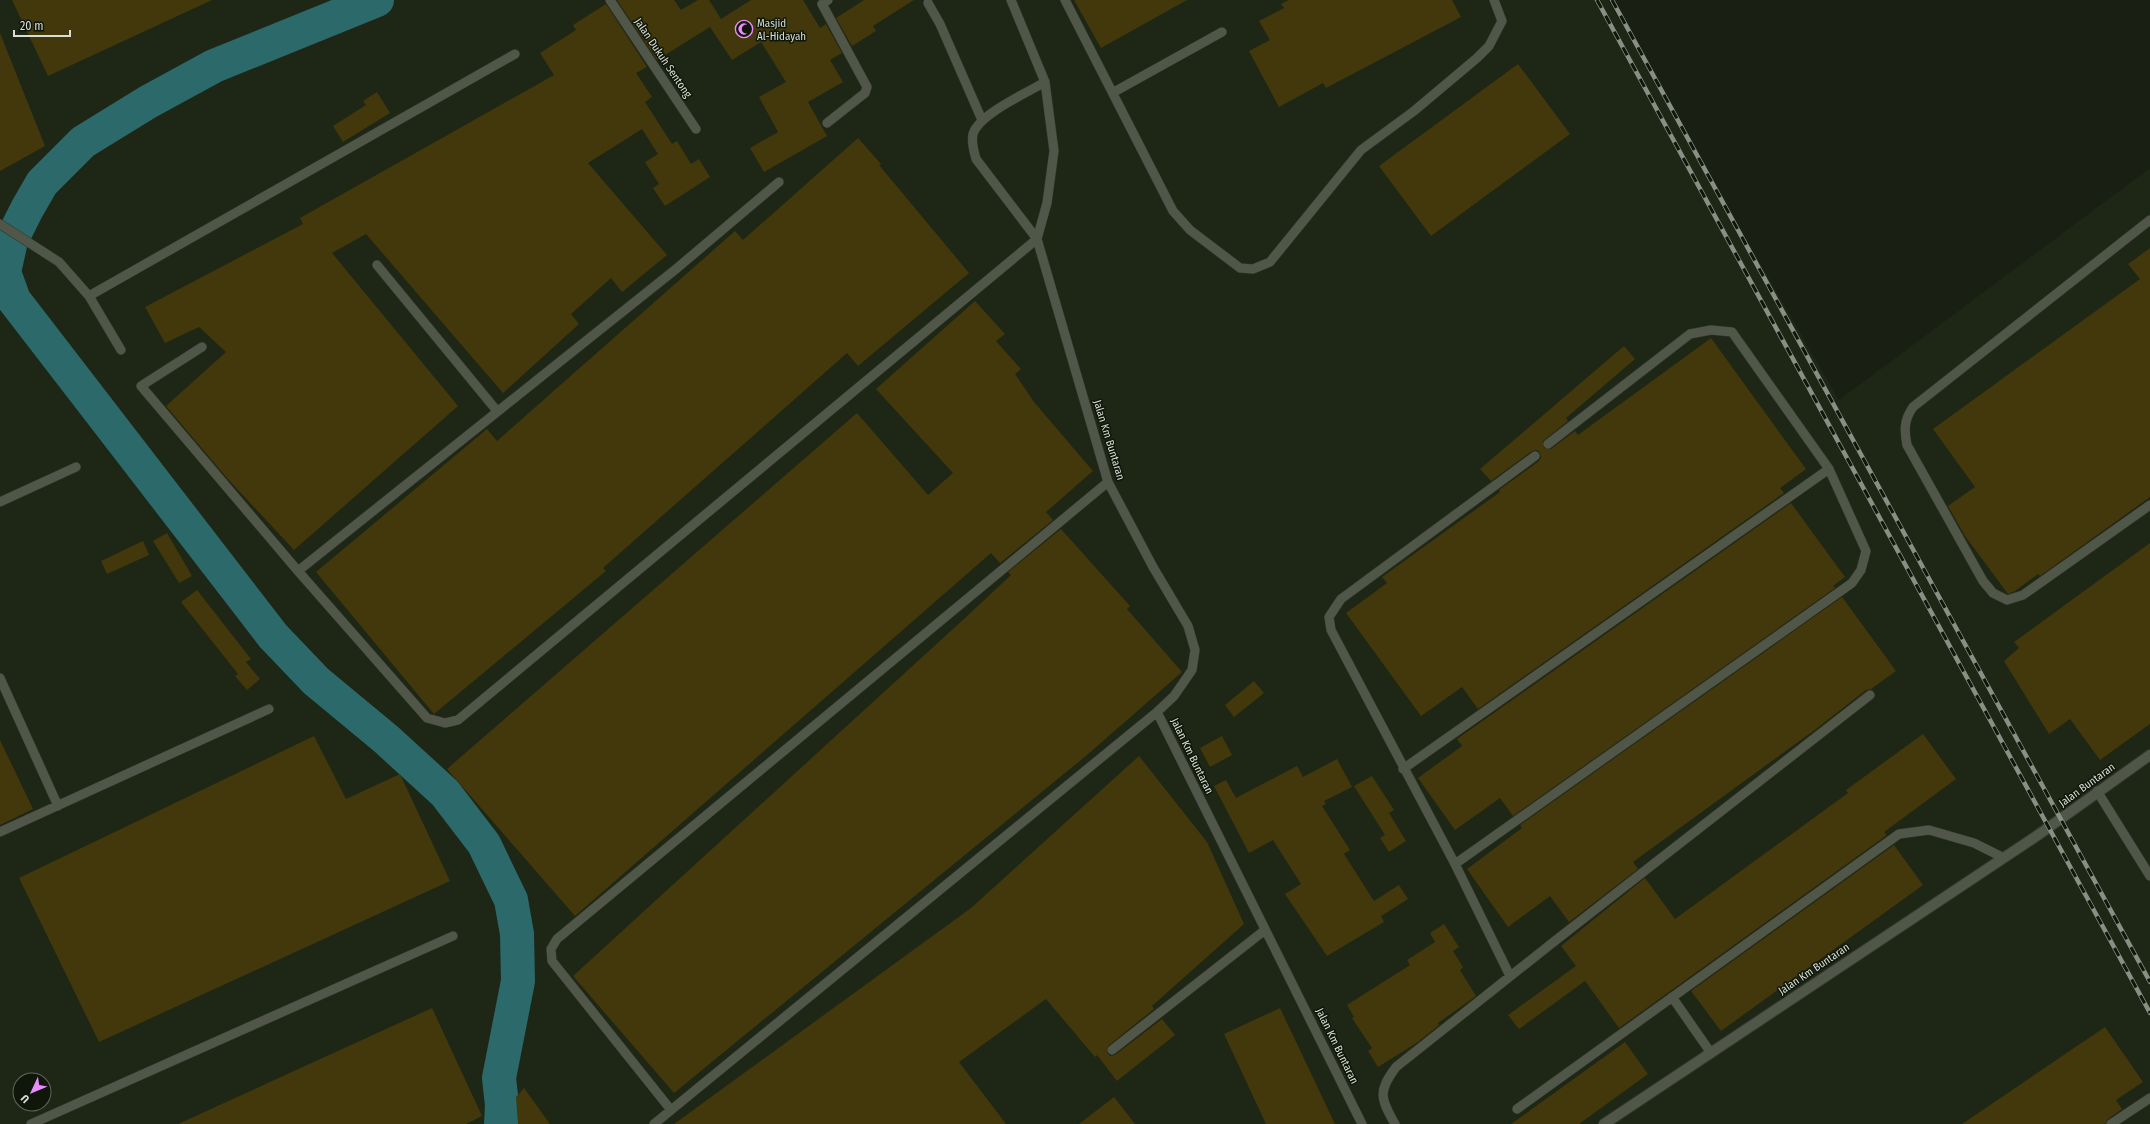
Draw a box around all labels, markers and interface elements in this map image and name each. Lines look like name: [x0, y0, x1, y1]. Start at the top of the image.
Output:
scale bar: [14, 12, 70, 38]
street label: Jalan Dukuh Sentong: [632, 16, 695, 101]
place label: Masjid Al-Hidayah: [757, 17, 806, 43]
text: 20 m: [20, 19, 44, 33]
mosque icon: Masjid Al-Hidayah: [734, 19, 754, 39]
street label: Jalan Km Buntaran: [1091, 398, 1127, 482]
street label: Jalan Km Buntaran: [1168, 716, 1216, 796]
street label: Jalan Buntaran: [2056, 760, 2118, 810]
street label: Jalan Km Buntaran: [1776, 940, 1852, 998]
street label: Jalan Km Buntaran: [1313, 1006, 1361, 1086]
north arrow: [12, 1072, 52, 1112]
text: U: [18, 1092, 32, 1105]

